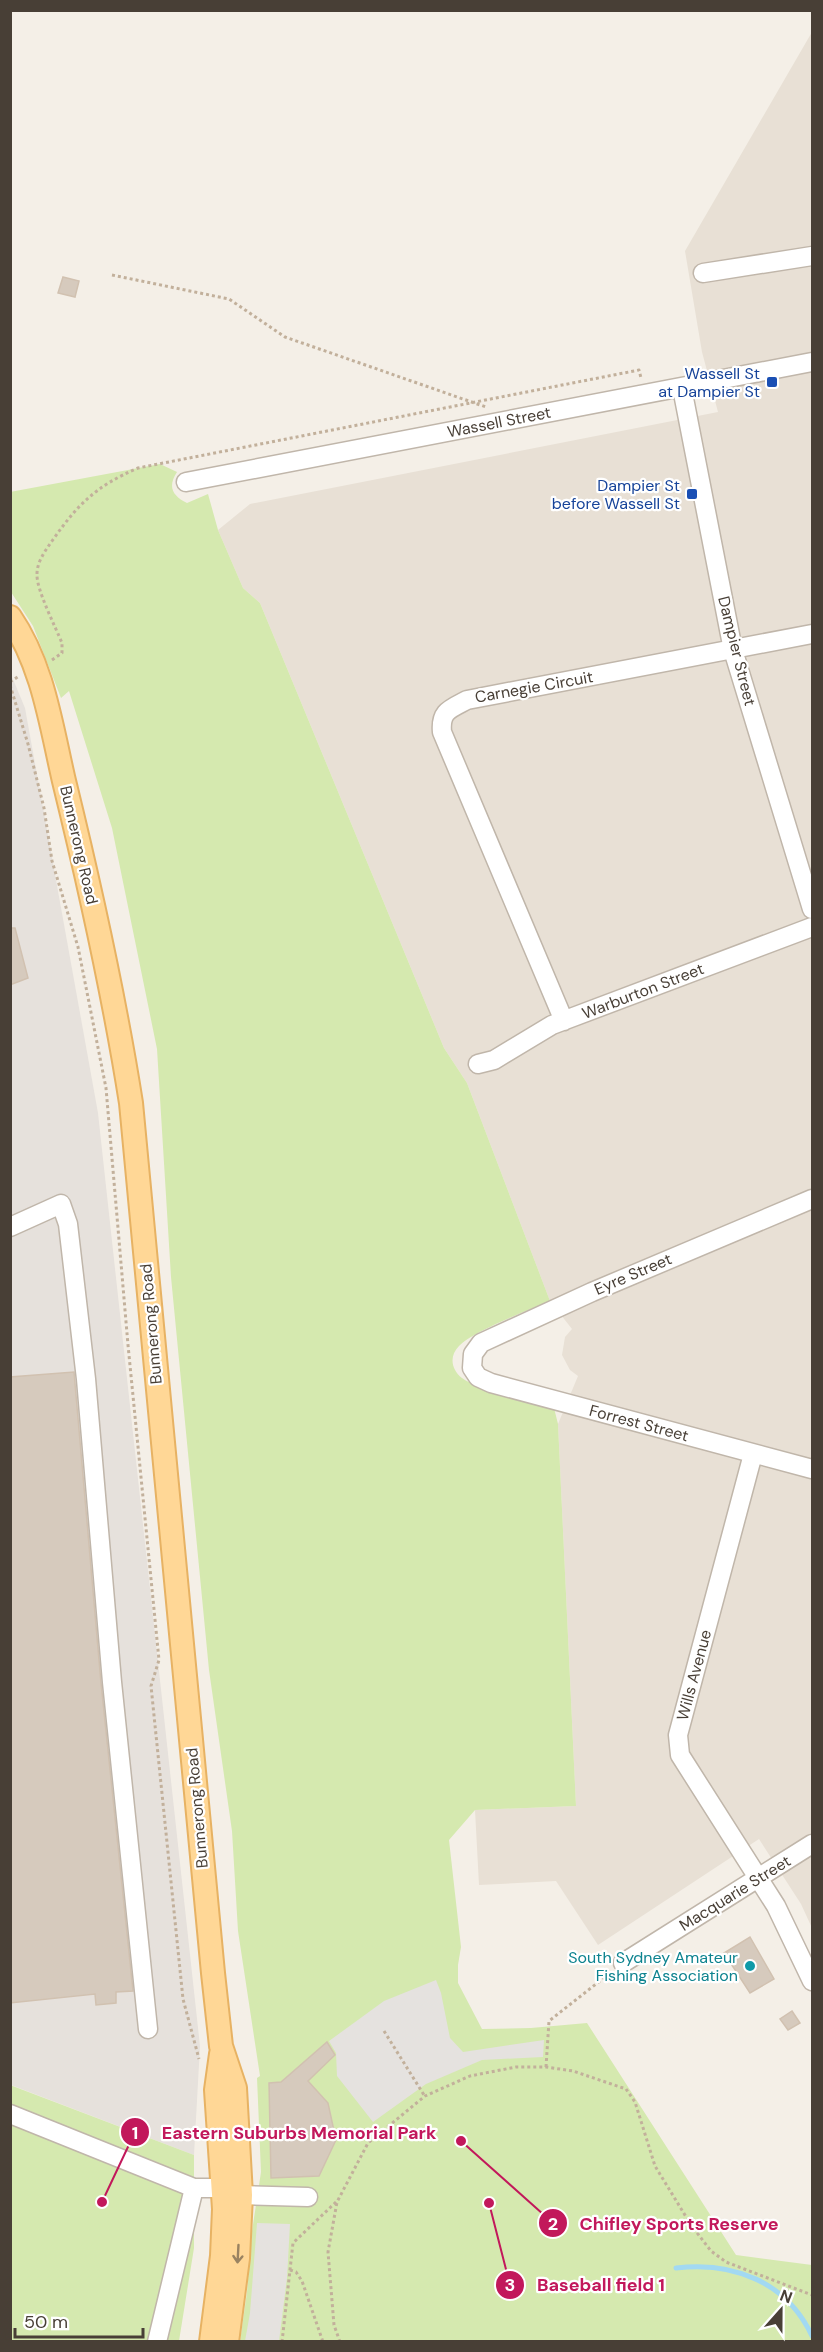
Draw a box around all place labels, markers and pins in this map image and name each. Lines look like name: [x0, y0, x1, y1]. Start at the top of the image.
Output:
place label: Wassell St at Dampier St: [658, 363, 760, 402]
marker: Wassell St at Dampier St: [765, 375, 779, 389]
place label: Dampier St before Wassell St: [552, 475, 680, 514]
marker: Dampier St before Wassell St: [685, 487, 699, 501]
place label: South Sydney Amateur Fishing Association: [568, 1947, 738, 1986]
marker: South Sydney Amateur Fishing Association: [743, 1959, 757, 1973]
callout: Eastern Suburbs Memorial Park: [120, 2114, 449, 2150]
callout: Chifley Sports Reserve: [538, 2205, 791, 2241]
callout: Baseball field 1: [495, 2267, 677, 2303]

